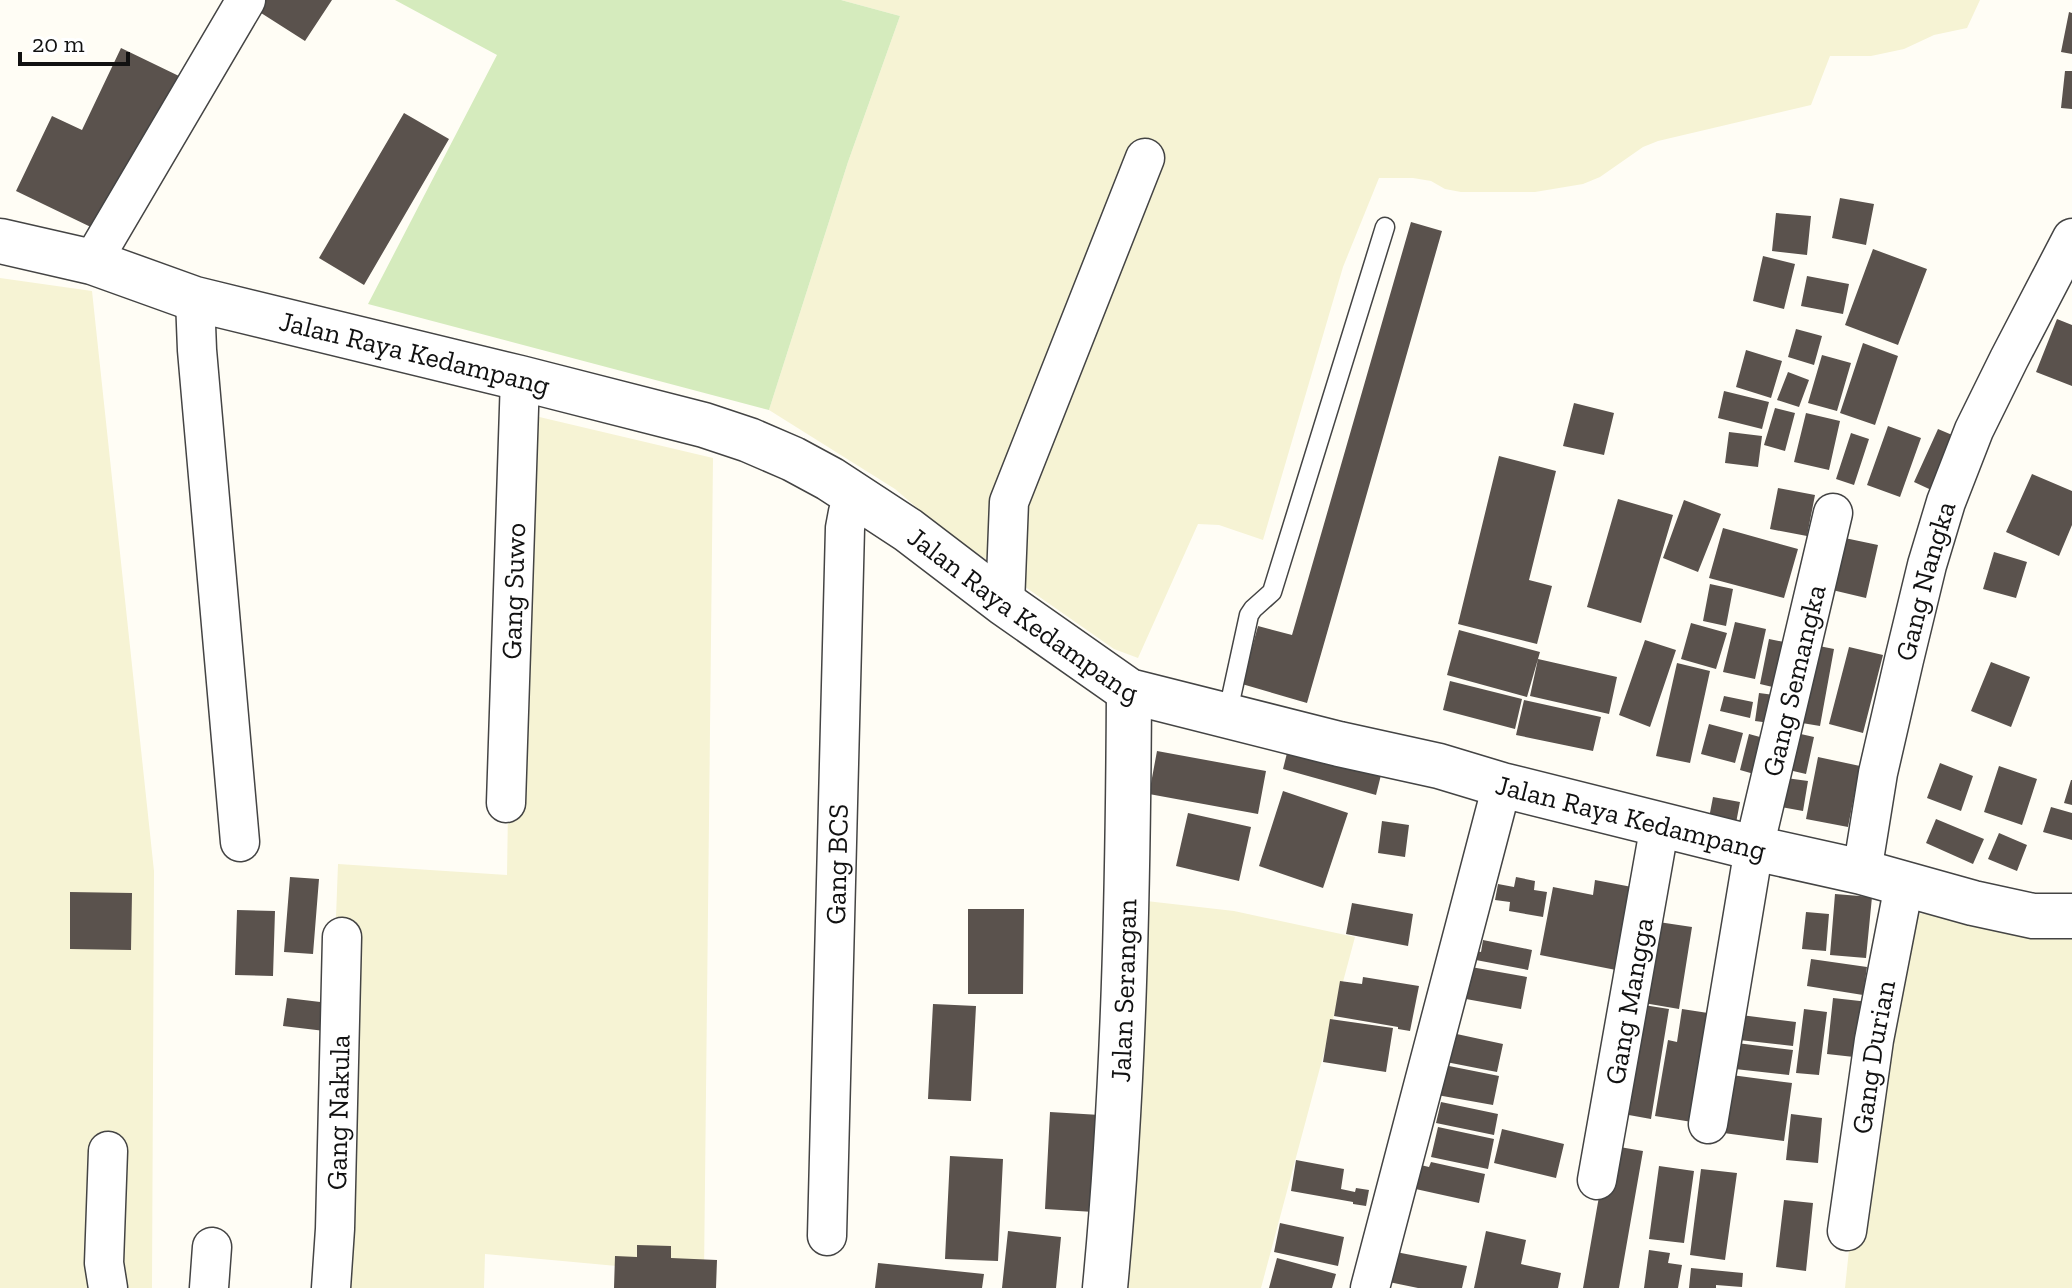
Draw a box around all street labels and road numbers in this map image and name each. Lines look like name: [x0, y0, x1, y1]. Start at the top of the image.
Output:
street label: Jalan Raya Kedampang: [276, 304, 554, 402]
street label: Gang Nangka: [1888, 497, 1962, 664]
street label: Jalan Raya Kedampang: [902, 520, 1141, 709]
street label: Gang Suwo: [494, 522, 532, 660]
street label: Gang Semangka: [1755, 581, 1832, 780]
street label: Jalan Raya Kedampang: [1492, 768, 1769, 867]
street label: Gang BCS: [818, 803, 854, 925]
street label: Jalan Serangan: [1103, 899, 1143, 1083]
street label: Gang Mangga: [1598, 914, 1660, 1087]
street label: Gang Durian: [1844, 977, 1902, 1136]
street label: Gang Nakula: [319, 1034, 356, 1190]

